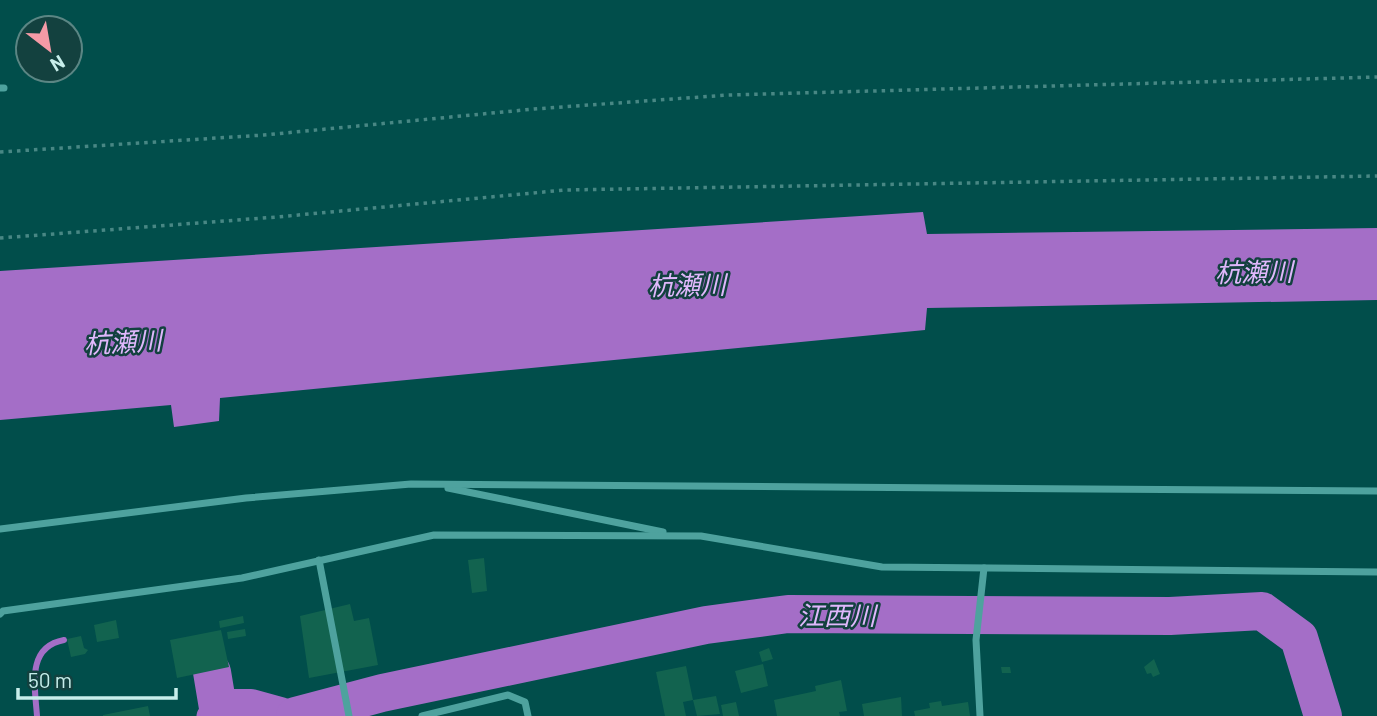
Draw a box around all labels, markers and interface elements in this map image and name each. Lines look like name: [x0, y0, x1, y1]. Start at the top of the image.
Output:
north arrow: [14, 14, 84, 84]
text: N: [47, 51, 69, 77]
water label: 杭瀬川: [1215, 255, 1296, 287]
water label: 杭瀬川: [648, 268, 729, 300]
water label: 杭瀬川: [83, 323, 166, 359]
water label: 江西川: [798, 599, 879, 630]
scale bar: [18, 656, 175, 700]
text: 50 m: [28, 667, 72, 692]

